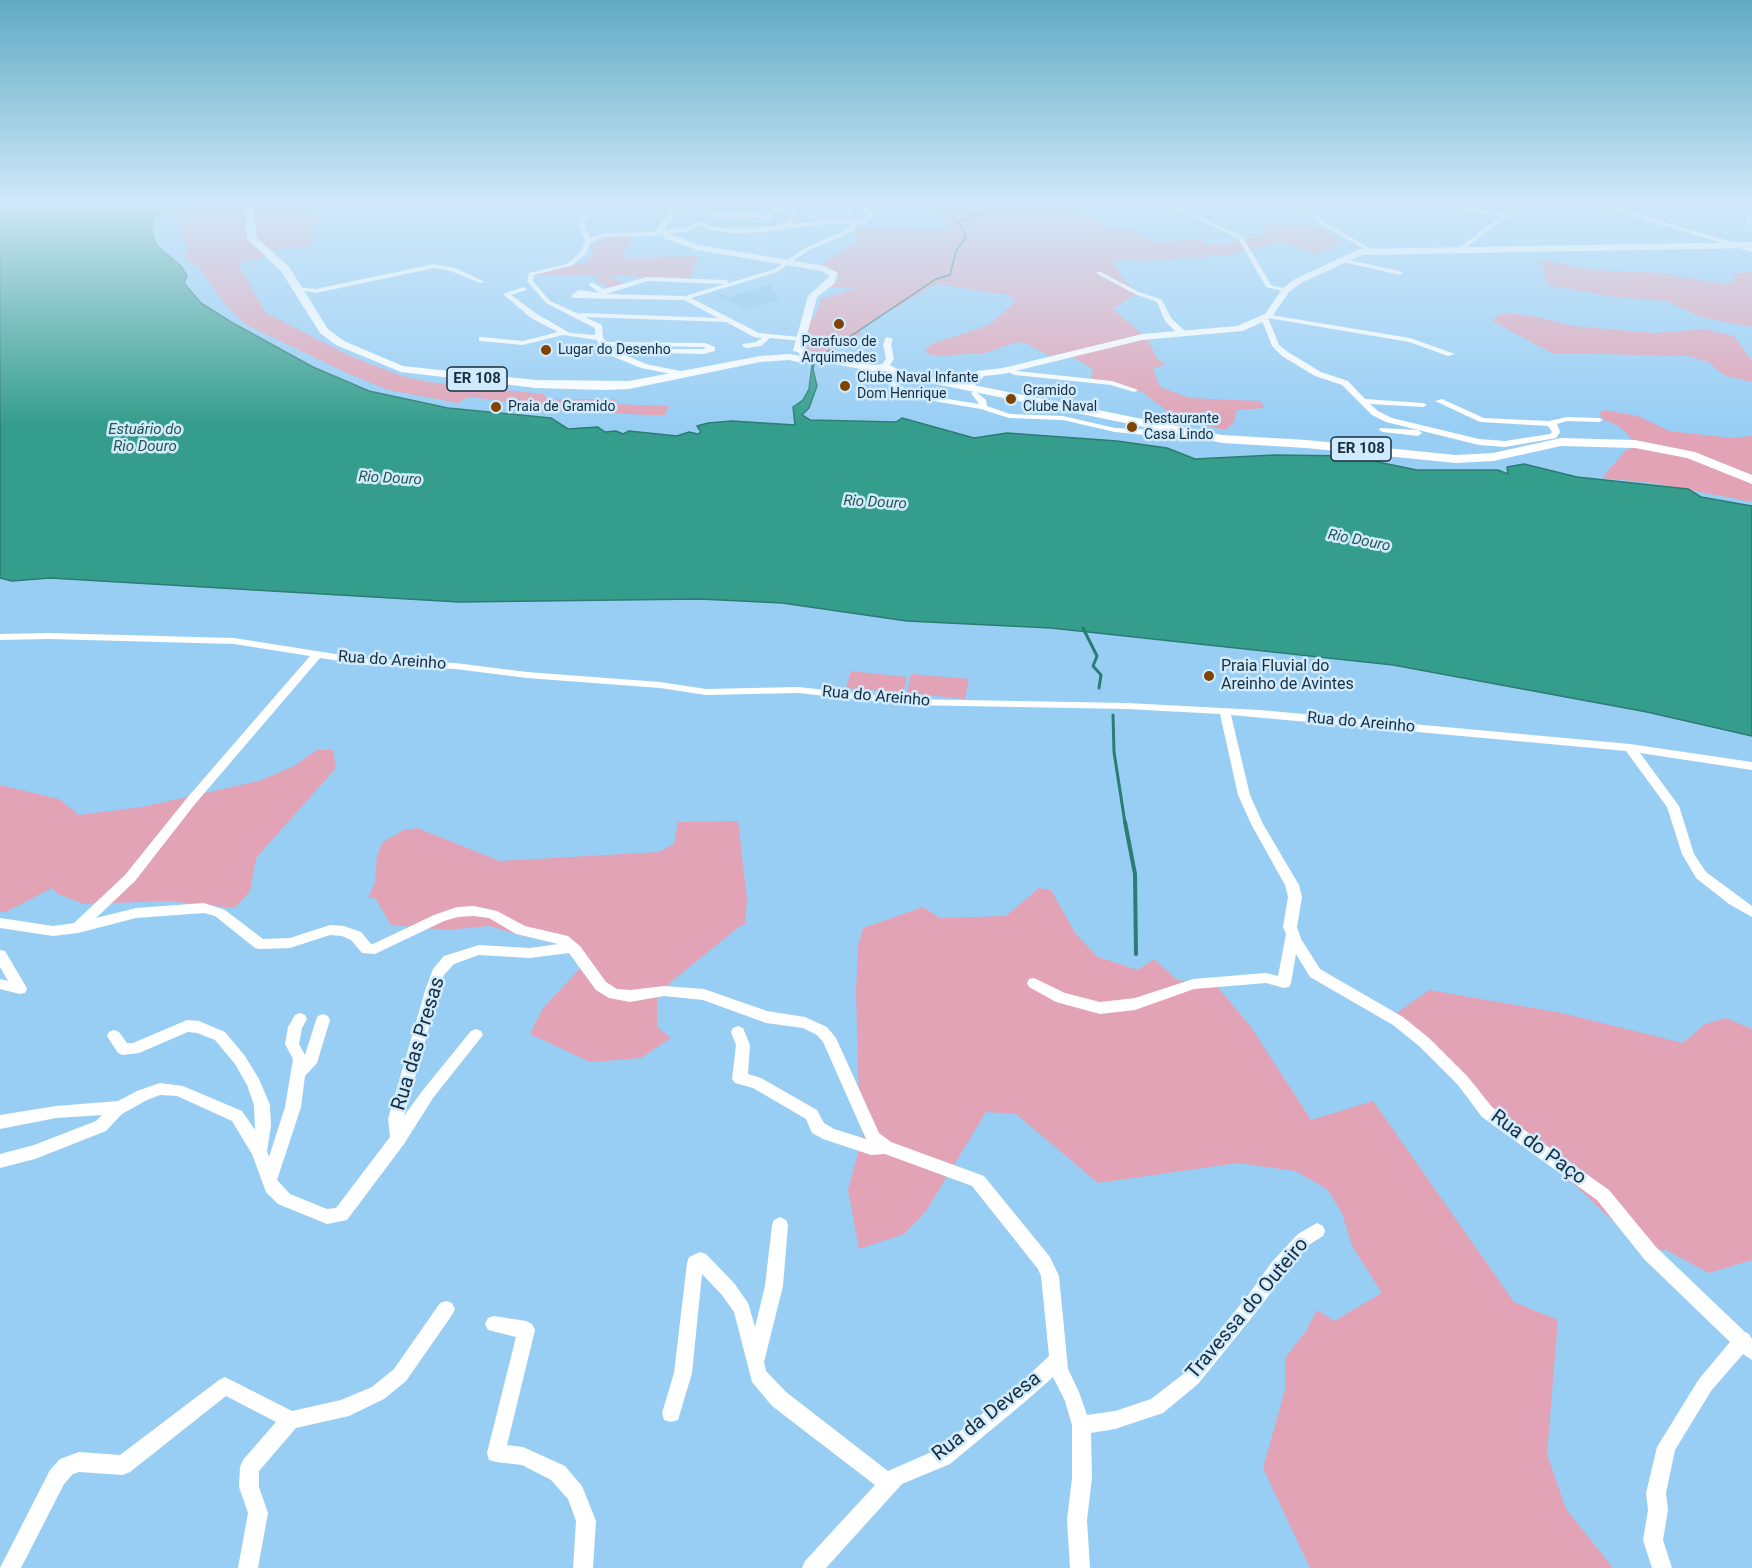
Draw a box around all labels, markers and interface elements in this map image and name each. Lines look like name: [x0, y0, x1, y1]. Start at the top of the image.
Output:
marker: Parafuso de Arquimedes: [832, 317, 846, 331]
place label: Parafuso de Arquimedes: [801, 334, 877, 366]
place label: Lugar do Desenho: [558, 342, 671, 358]
marker: Lugar do Desenho: [539, 343, 553, 357]
road number: ER 108: [447, 367, 507, 391]
place label: Clube Naval Infante Dom Henrique: [857, 370, 978, 402]
marker: Clube Naval Infante Dom Henrique: [838, 379, 852, 393]
place label: Gramido Clube Naval: [1023, 383, 1097, 416]
marker: Gramido Clube Naval: [1004, 392, 1018, 406]
place label: Praia de Gramido: [508, 399, 615, 415]
marker: Praia de Gramido: [489, 400, 503, 414]
place label: Restaurante Casa Lindo: [1144, 411, 1219, 443]
marker: Restaurante Casa Lindo: [1125, 420, 1139, 434]
water label: Estuário do Rio Douro: [108, 421, 182, 456]
road number: ER 108: [1331, 437, 1391, 461]
water label: Rio Douro: [358, 468, 422, 490]
water label: Rio Douro: [843, 492, 907, 514]
water label: Rio Douro: [1326, 526, 1392, 556]
street label: Rua do Areinho: [337, 648, 447, 674]
place label: Praia Fluvial do Areinho de Avintes: [1221, 657, 1354, 695]
marker: Praia Fluvial do Areinho de Avintes: [1202, 669, 1216, 683]
street label: Rua do Areinho: [821, 683, 931, 711]
street label: Rua do Areinho: [1306, 709, 1416, 737]
street label: Rua das Presas: [387, 975, 451, 1113]
street label: Rua do Paço: [1486, 1105, 1590, 1191]
street label: Travessa do Outeiro: [1182, 1233, 1314, 1385]
street label: Rua da Devesa: [928, 1367, 1046, 1467]

